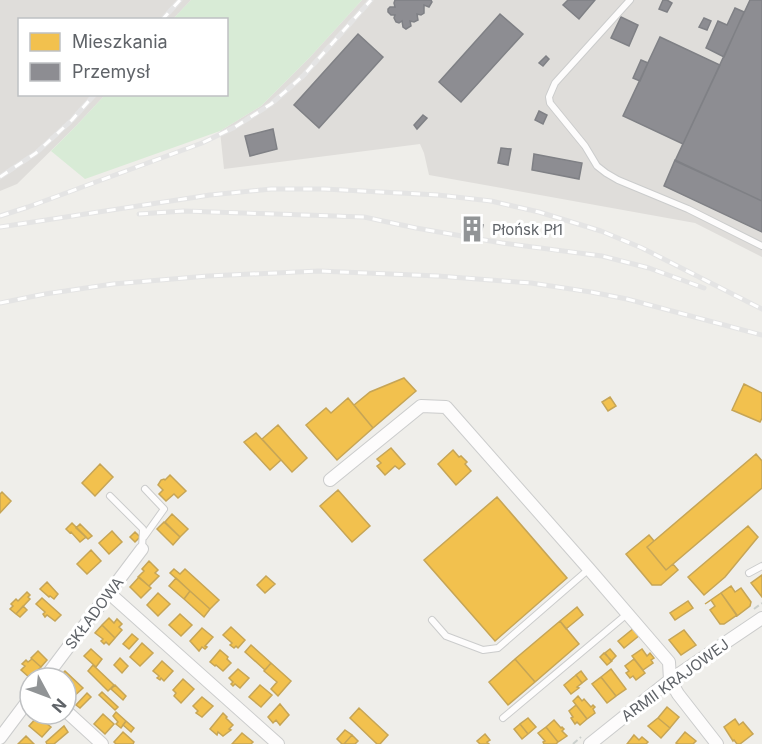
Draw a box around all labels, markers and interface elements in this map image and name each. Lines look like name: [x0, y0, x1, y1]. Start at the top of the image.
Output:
legend: [18, 18, 228, 96]
text: Mieszkania: [72, 31, 168, 52]
text: Przemysł: [72, 61, 151, 82]
building icon: Płońsk Pł1: [457, 214, 487, 244]
place label: Płońsk Pł1: [492, 220, 563, 239]
street label: SKŁADOWA: [61, 573, 127, 653]
street label: ARMII KRAJOWEJ: [618, 635, 732, 725]
north arrow: [18, 666, 78, 726]
text: N: [48, 695, 71, 717]

